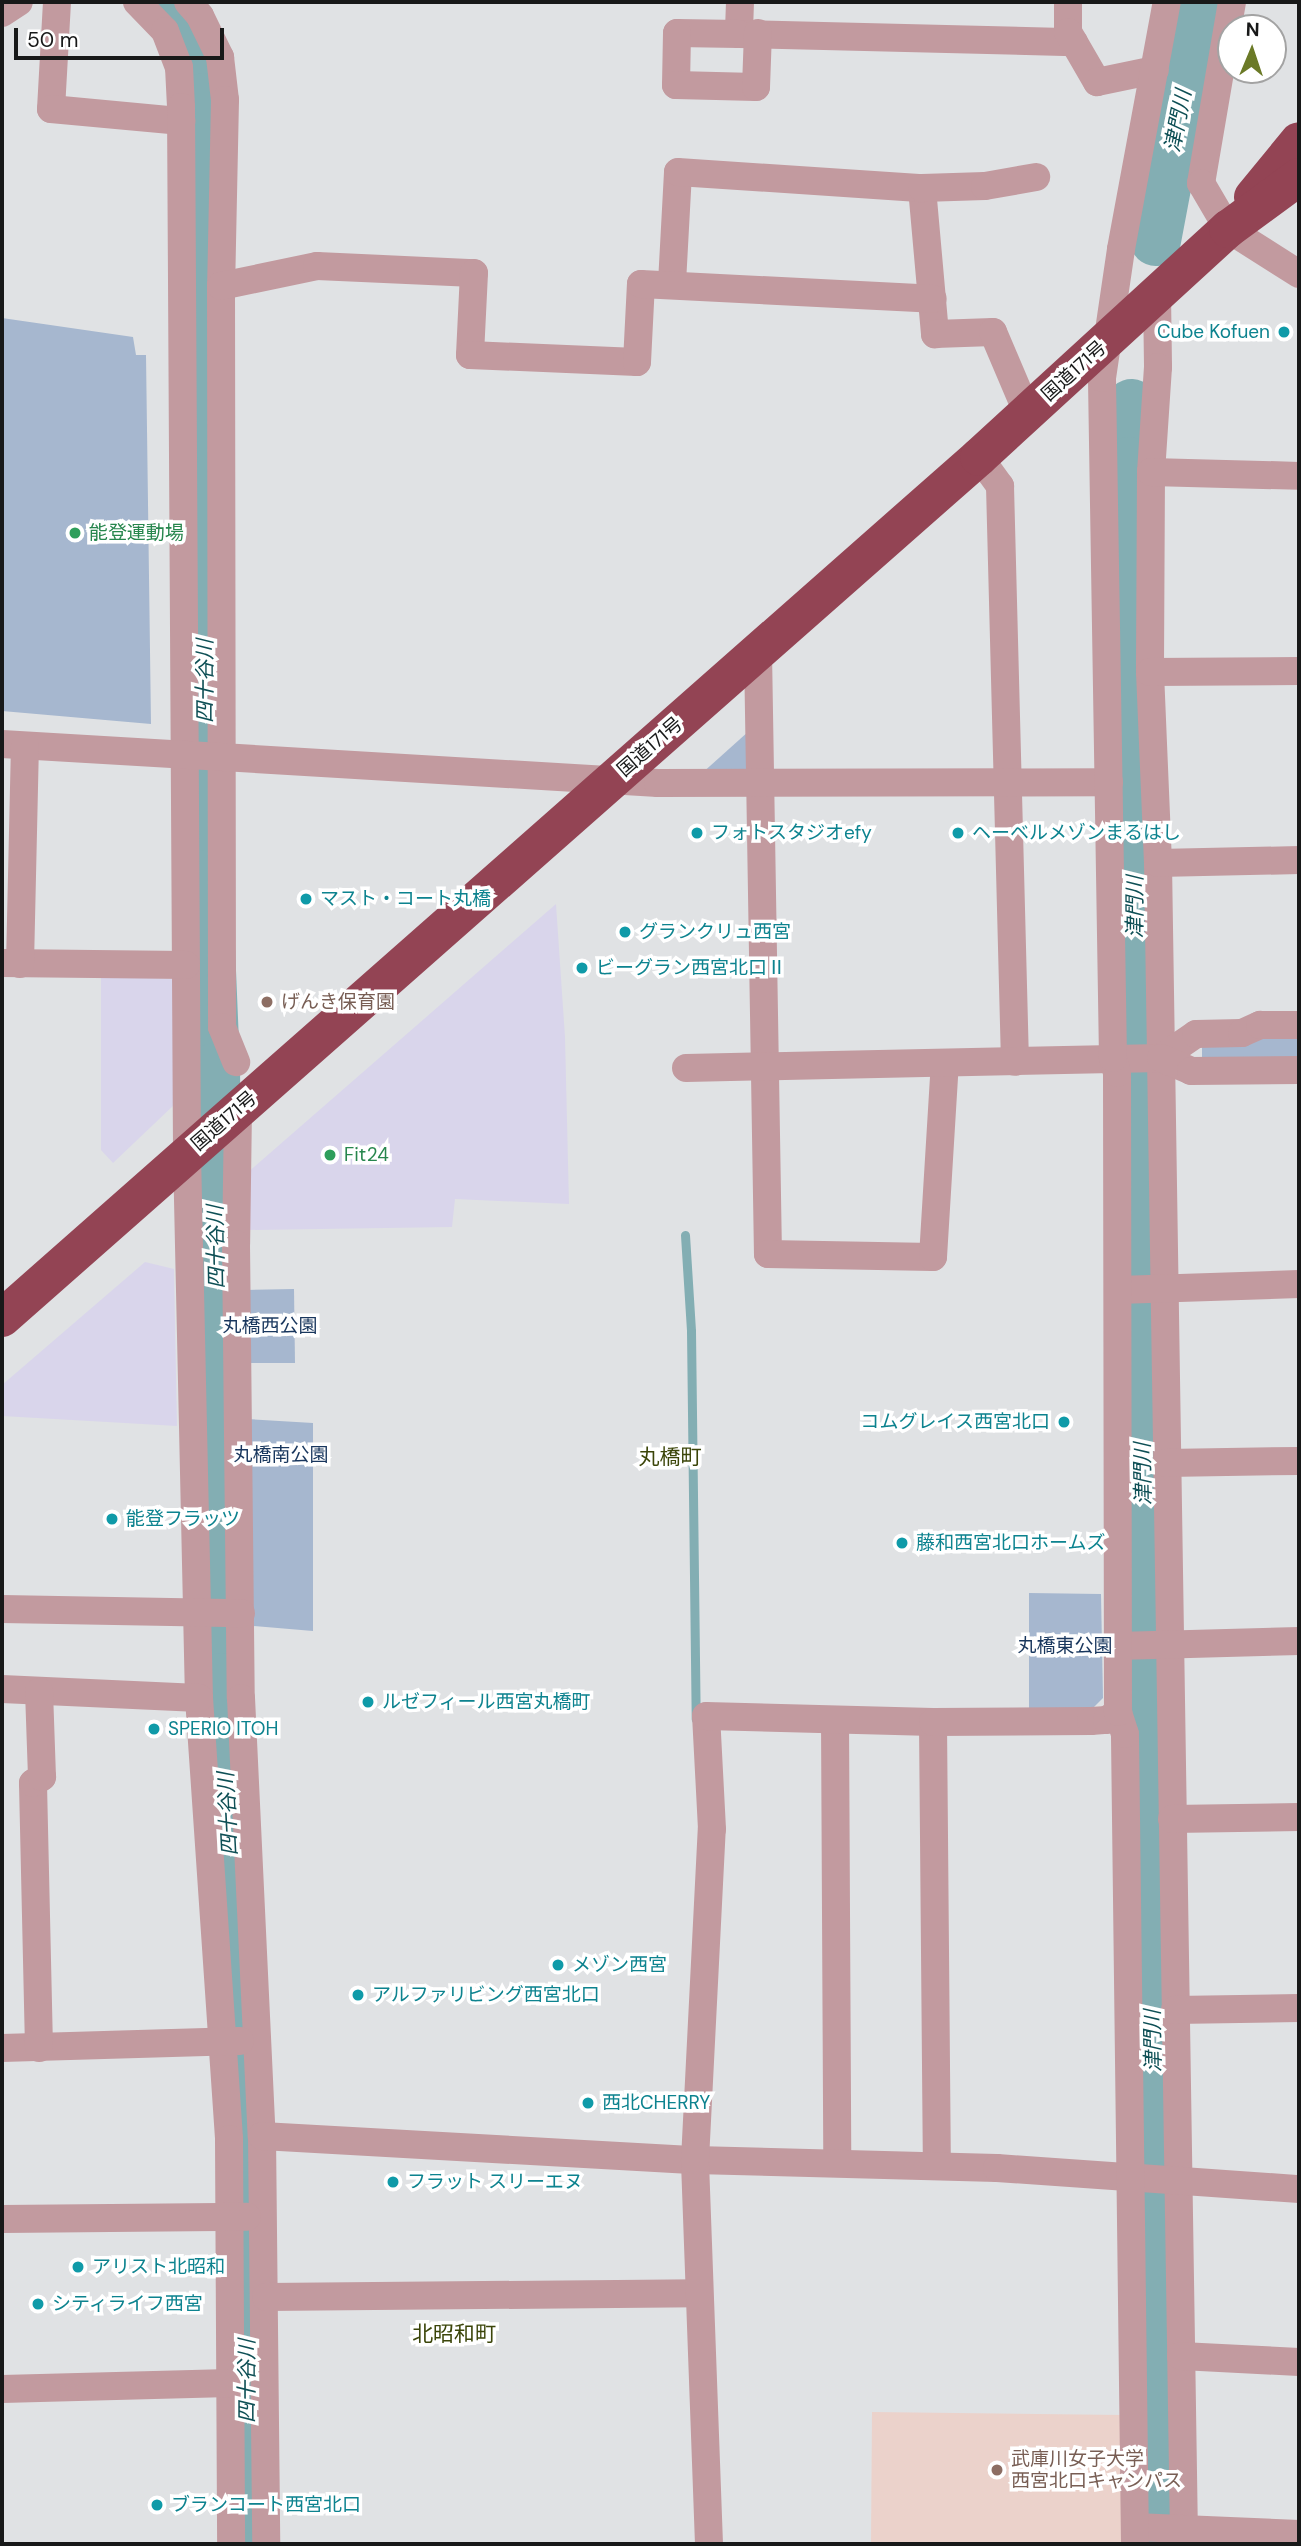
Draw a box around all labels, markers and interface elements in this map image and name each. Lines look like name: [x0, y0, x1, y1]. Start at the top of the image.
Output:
scale bar: [18, 14, 228, 58]
north arrow: [1217, 14, 1287, 84]
text: N: [1245, 17, 1260, 42]
text: 50 m: [27, 26, 78, 54]
water label: 津門川: [1160, 88, 1196, 154]
place label: Cube Kofuen: [1157, 321, 1270, 343]
marker: Cube Kofuen: [1276, 324, 1292, 340]
street label: 国道171号: [1037, 336, 1111, 406]
place label: 能登運動場: [89, 522, 184, 544]
marker: 能登運動場: [67, 525, 83, 541]
water label: 四十谷川: [192, 639, 218, 723]
street label: 国道171号: [613, 712, 687, 782]
place label: フォトスタジオefy: [711, 822, 872, 844]
place label: ヘーベルメゾンまるはし: [972, 822, 1181, 844]
marker: フォトスタジオefy: [689, 825, 705, 841]
marker: ヘーベルメゾンまるはし: [950, 825, 966, 841]
water label: 津門川: [1122, 876, 1148, 938]
place label: マスト・コート丸橋: [320, 888, 491, 910]
marker: マスト・コート丸橋: [298, 891, 314, 907]
place label: グランクリュ西宮: [639, 921, 791, 943]
marker: グランクリュ西宮: [617, 924, 633, 940]
place label: ビーグラン西宮北口Ⅱ: [596, 957, 786, 979]
marker: ビーグラン西宮北口Ⅱ: [574, 960, 590, 976]
place label: げんき保育園: [281, 991, 395, 1013]
marker: げんき保育園: [259, 994, 275, 1010]
street label: 国道171号: [187, 1086, 261, 1156]
place label: Fit24: [344, 1144, 389, 1166]
marker: Fit24: [322, 1147, 338, 1163]
water label: 四十谷川: [203, 1205, 229, 1289]
park label: 丸橋西公園: [223, 1315, 317, 1337]
place label: コムグレイス西宮北口: [860, 1411, 1050, 1433]
marker: コムグレイス西宮北口: [1056, 1414, 1072, 1430]
water label: 津門川: [1130, 1442, 1156, 1506]
park label: 丸橋南公園: [234, 1444, 328, 1466]
district label: 丸橋町: [639, 1444, 701, 1470]
place label: 能登フラッツ: [126, 1508, 240, 1530]
marker: 能登フラッツ: [104, 1511, 120, 1527]
place label: 藤和西宮北口ホームズ: [916, 1532, 1106, 1554]
marker: 藤和西宮北口ホームズ: [894, 1535, 910, 1551]
park label: 丸橋東公園: [1018, 1635, 1112, 1657]
place label: ルゼフィール西宮丸橋町: [382, 1691, 591, 1713]
marker: ルゼフィール西宮丸橋町: [360, 1694, 376, 1710]
place label: SPERIO ITOH: [168, 1718, 278, 1740]
marker: SPERIO ITOH: [146, 1721, 162, 1737]
water label: 四十谷川: [213, 1771, 243, 1857]
place label: メゾン西宮: [572, 1954, 667, 1976]
marker: メゾン西宮: [550, 1957, 566, 1973]
place label: アルファリビング西宮北口: [372, 1984, 600, 2006]
marker: アルファリビング西宮北口: [350, 1987, 366, 2003]
water label: 津門川: [1140, 2009, 1166, 2073]
place label: 西北CHERRY: [602, 2092, 710, 2114]
marker: 西北CHERRY: [580, 2095, 596, 2111]
place label: フラット スリーエヌ: [407, 2171, 583, 2193]
marker: フラット スリーエヌ: [385, 2174, 401, 2190]
place label: アリスト北昭和: [92, 2256, 225, 2278]
marker: アリスト北昭和: [70, 2259, 86, 2275]
place label: シティライフ西宮: [52, 2293, 204, 2315]
marker: シティライフ西宮: [30, 2296, 46, 2312]
district label: 北昭和町: [412, 2321, 496, 2347]
water label: 四十谷川: [234, 2339, 260, 2423]
place label: 武庫川女子大学 西宮北口キャンパス: [1011, 2448, 1182, 2492]
marker: 武庫川女子大学 西宮北口キャンパス: [989, 2462, 1005, 2478]
place label: ブランコート西宮北口: [171, 2494, 361, 2516]
marker: ブランコート西宮北口: [149, 2497, 165, 2513]

